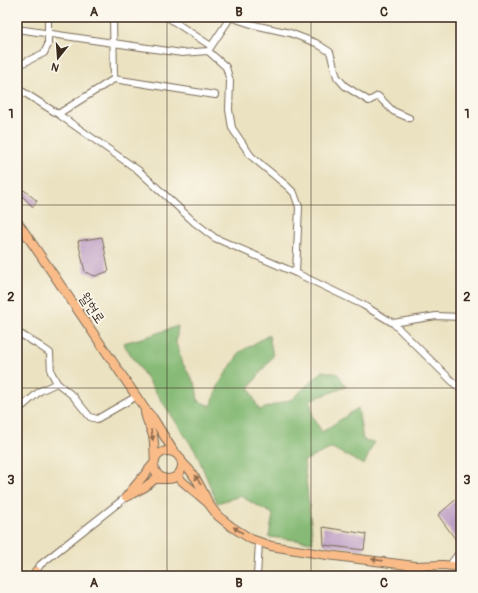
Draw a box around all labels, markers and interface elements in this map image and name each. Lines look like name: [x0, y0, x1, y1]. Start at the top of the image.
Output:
text: A: [90, 4, 99, 20]
text: B: [235, 4, 243, 20]
text: C: [380, 4, 388, 20]
north arrow: [38, 38, 78, 78]
text: N: [49, 60, 61, 74]
text: 1: [8, 106, 14, 122]
text: 1: [464, 106, 470, 122]
text: 2: [7, 289, 15, 305]
street label: 월현로: [76, 289, 108, 327]
text: 2: [463, 289, 471, 305]
one-way arrow: [150, 429, 156, 441]
text: 3: [7, 472, 15, 488]
text: 3: [463, 472, 471, 488]
one-way arrow: [194, 474, 201, 486]
one-way arrow: [232, 526, 243, 534]
one-way arrow: [371, 557, 383, 564]
text: A: [90, 575, 99, 591]
text: B: [235, 575, 243, 591]
text: C: [380, 575, 388, 591]

